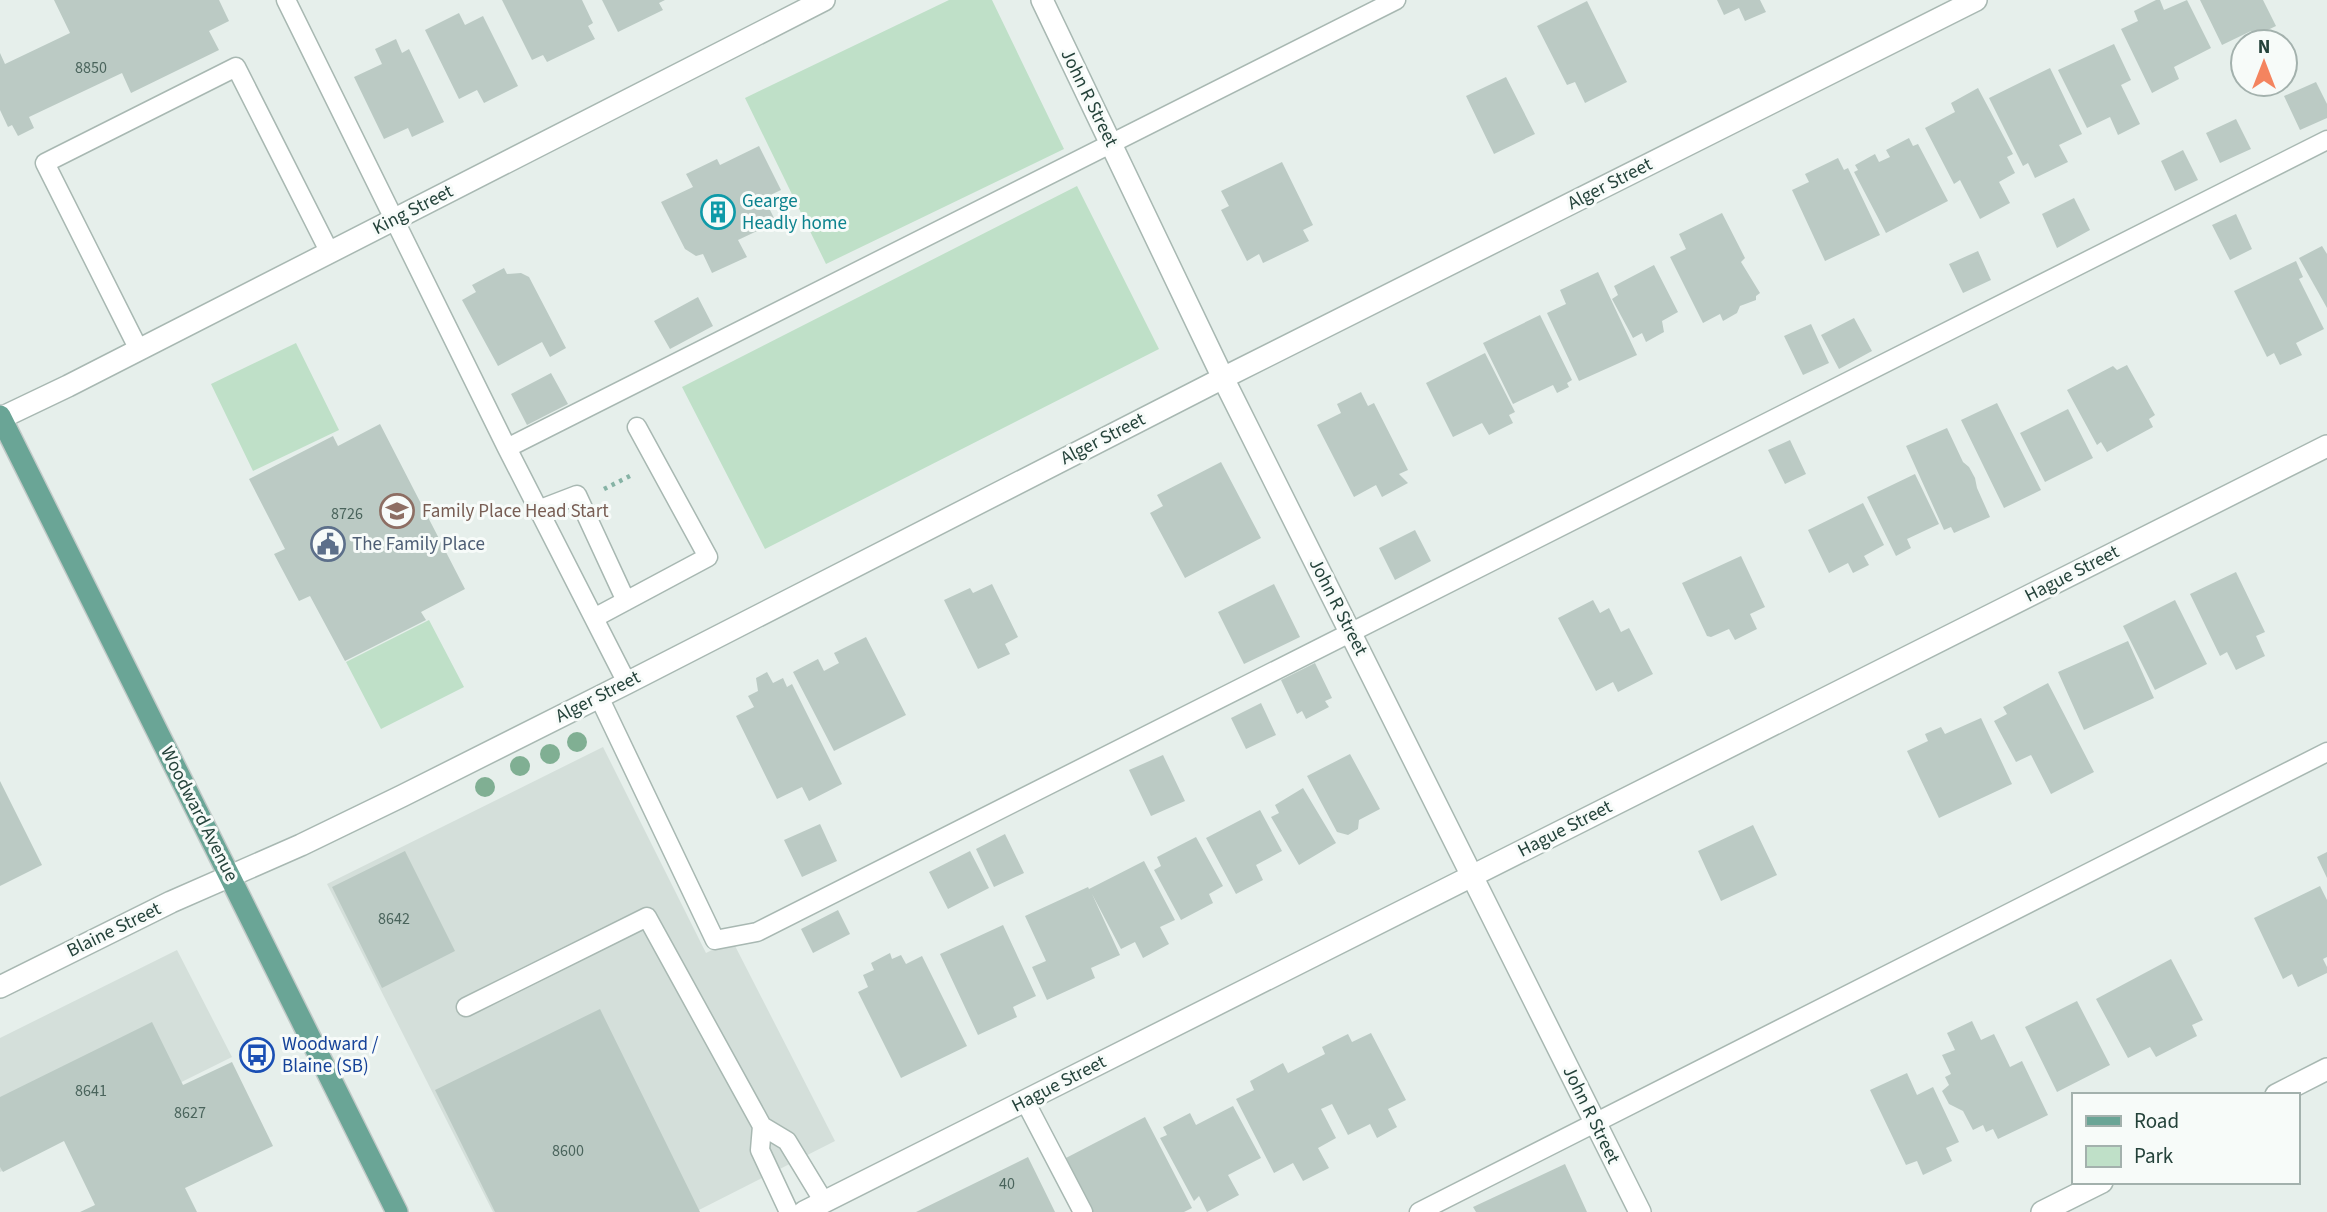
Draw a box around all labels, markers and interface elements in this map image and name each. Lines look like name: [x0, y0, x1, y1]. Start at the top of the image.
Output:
north arrow: [2229, 28, 2299, 98]
text: N: [2258, 34, 2270, 61]
street label: John R Street: [1054, 44, 1125, 152]
house number: 8850: [75, 57, 107, 79]
street label: Alger Street: [1563, 151, 1658, 217]
street label: King Street: [368, 178, 458, 242]
place label: Gearge Headly home: [742, 188, 847, 237]
building icon: Gearge Headly home: [699, 193, 737, 231]
street label: Alger Street: [1056, 406, 1151, 472]
school or university icon: Family Place Head Start: [378, 492, 416, 530]
place label: Family Place Head Start: [422, 498, 609, 525]
house number: 8726: [331, 503, 363, 525]
public building icon: The Family Place: [309, 525, 347, 563]
place label: The Family Place: [352, 531, 485, 558]
street label: Hague Street: [2020, 538, 2124, 609]
street label: John R Street: [1302, 554, 1374, 661]
street label: Alger Street: [551, 664, 646, 730]
street label: Woodward Avenue: [153, 742, 245, 886]
street label: Hague Street: [1513, 793, 1617, 864]
street label: Blaine Street: [62, 895, 166, 964]
house number: 8642: [378, 908, 410, 930]
place label: Woodward / Blaine (SB): [282, 1031, 379, 1080]
bus stop icon: Woodward / Blaine (SB): [238, 1036, 276, 1074]
street label: Hague Street: [1007, 1048, 1111, 1119]
street label: John R Street: [1556, 1061, 1627, 1169]
house number: 8641: [75, 1080, 107, 1102]
legend: [2072, 1093, 2299, 1184]
house number: 8627: [174, 1102, 206, 1124]
text: Road: [2134, 1106, 2179, 1136]
house number: 8600: [552, 1140, 584, 1162]
text: Park: [2134, 1141, 2174, 1171]
house number: 40: [999, 1173, 1015, 1195]

